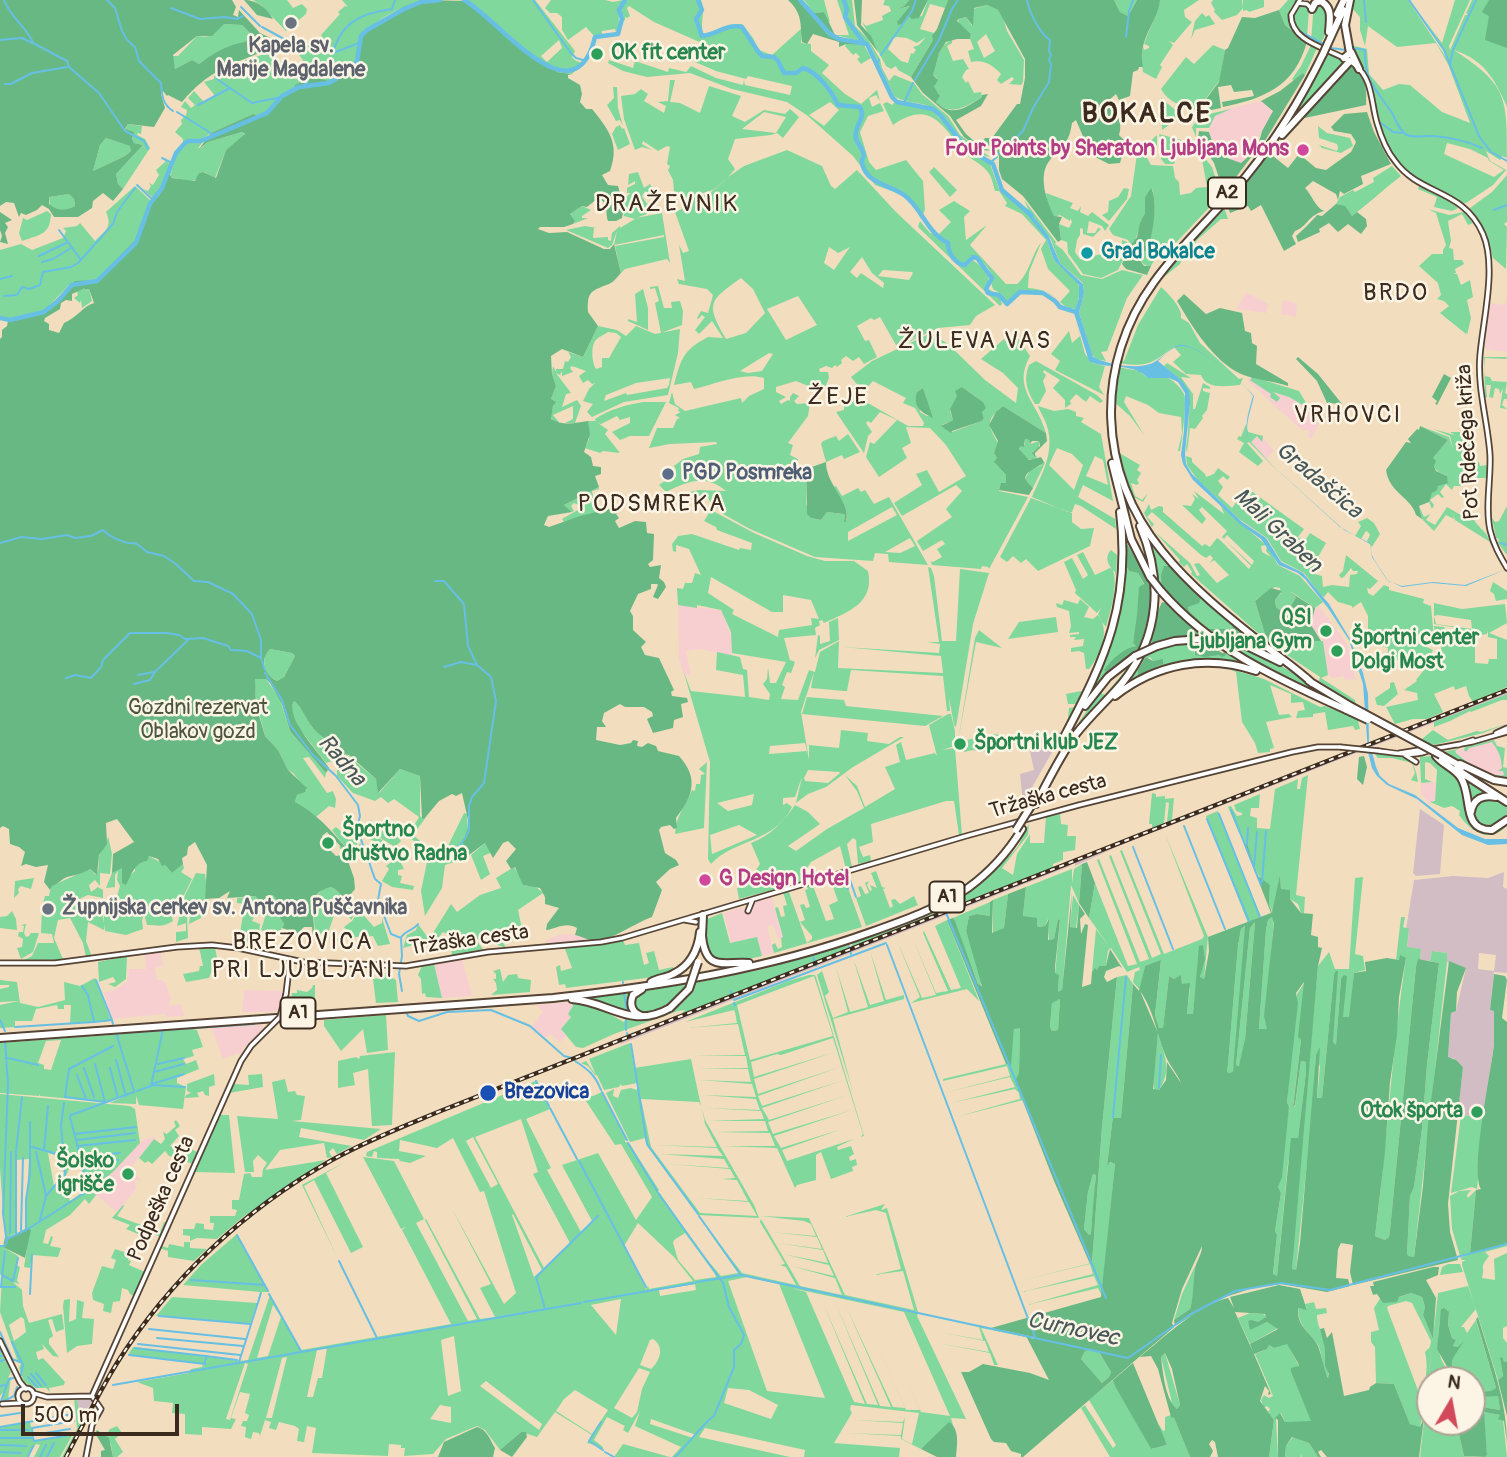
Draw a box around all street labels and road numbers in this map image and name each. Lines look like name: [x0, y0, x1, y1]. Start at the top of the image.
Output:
road number: A2: [1208, 178, 1246, 209]
street label: Pot Rdečega križa: [1452, 364, 1486, 520]
street label: Tržaška cesta: [987, 769, 1109, 825]
road number: A1: [930, 882, 964, 912]
street label: Tržaška cesta: [408, 920, 530, 962]
road number: A1: [280, 998, 316, 1028]
street label: Podpeška cesta: [123, 1132, 201, 1266]

